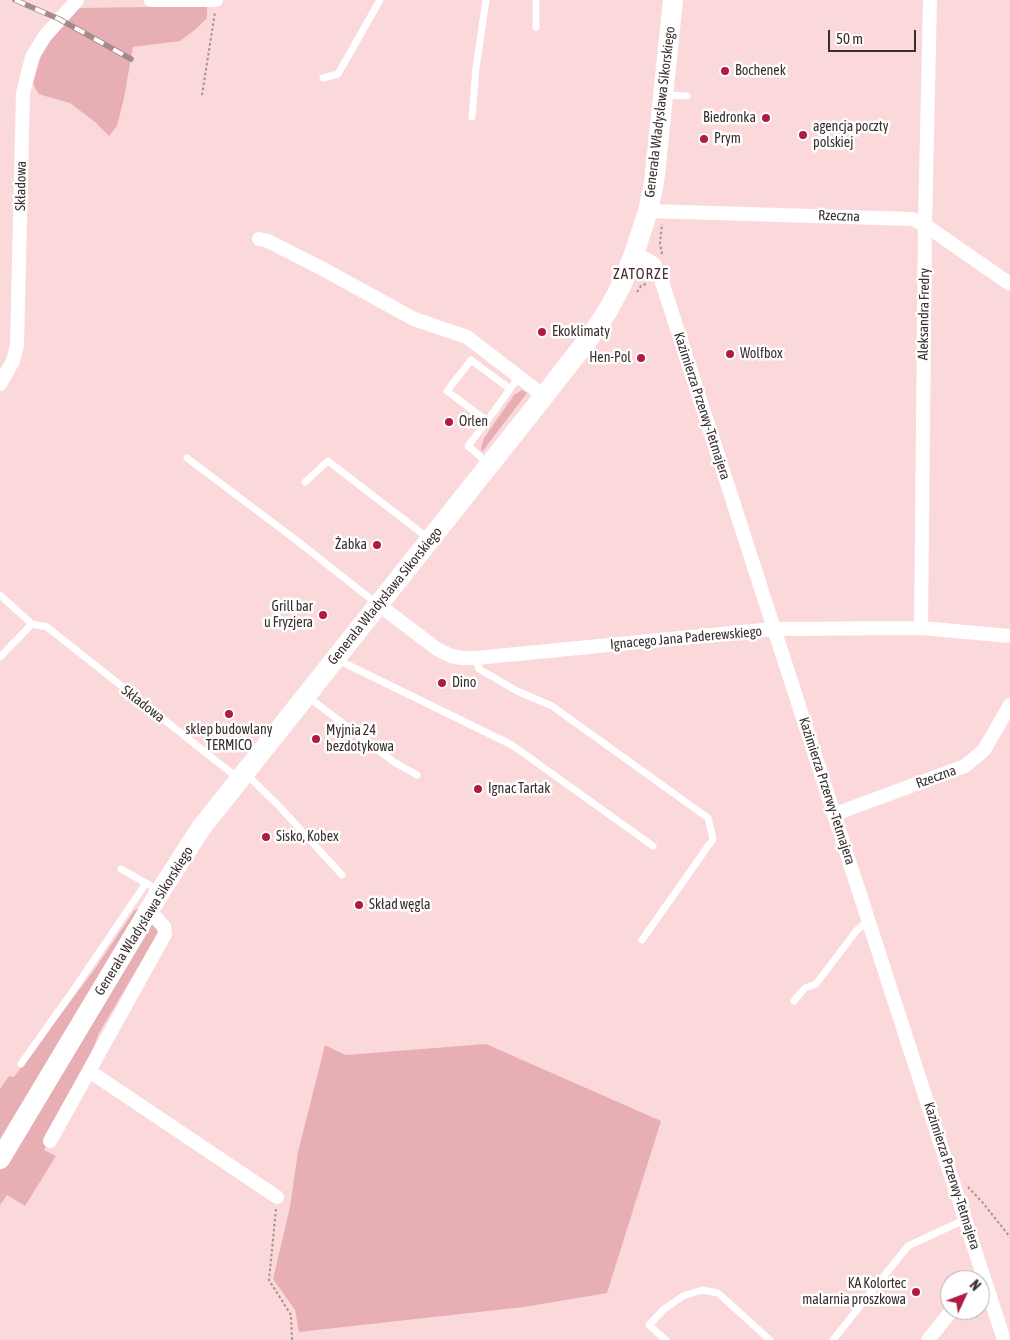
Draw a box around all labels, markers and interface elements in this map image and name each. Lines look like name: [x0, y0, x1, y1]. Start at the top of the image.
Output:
scale bar: [830, 20, 918, 52]
street label: Generała Władysława Sikorskiego: [641, 25, 679, 199]
text: 50 m: [836, 30, 863, 47]
place label: Bochenek: [735, 63, 786, 79]
marker: Bochenek: [719, 65, 731, 77]
place label: Biedronka: [703, 110, 756, 126]
marker: Biedronka: [760, 112, 772, 124]
place label: agencja poczty polskiej: [813, 119, 888, 152]
marker: agencja poczty polskiej: [797, 129, 809, 141]
place label: Prym: [714, 131, 741, 147]
marker: Prym: [698, 133, 710, 145]
street label: Składowa: [12, 161, 30, 211]
street label: Rzeczna: [818, 207, 860, 225]
district label: ZATORZE: [612, 265, 670, 283]
street label: Aleksandra Fredry: [915, 268, 933, 360]
place label: Ekoklimaty: [552, 324, 610, 340]
marker: Ekoklimaty: [536, 326, 548, 338]
street label: Kazimierza Przerwy-Tetmajera: [670, 330, 734, 482]
place label: Wolfbox: [740, 346, 783, 362]
marker: Wolfbox: [724, 348, 736, 360]
place label: Hen-Pol: [589, 350, 631, 366]
marker: Hen-Pol: [635, 352, 647, 364]
place label: Orlen: [459, 414, 488, 430]
marker: Orlen: [443, 416, 455, 428]
street label: Generała Władysława Sikorskiego: [324, 524, 446, 668]
place label: Żabka: [335, 537, 367, 553]
marker: Żabka: [371, 539, 383, 551]
place label: Grill bar u Fryzjera: [264, 599, 313, 632]
marker: Grill bar u Fryzjera: [317, 609, 329, 621]
street label: Ignacego Jana Paderewskiego: [609, 623, 763, 653]
place label: Dino: [452, 675, 476, 691]
marker: Dino: [436, 677, 448, 689]
street label: Składowa: [118, 682, 168, 726]
marker: sklep budowlany TERMICO: [223, 708, 235, 720]
street label: Kazimierza Przerwy-Tetmajera: [795, 715, 859, 867]
place label: sklep budowlany TERMICO: [185, 722, 273, 754]
place label: Myjnia 24 bezdotykowa: [326, 723, 394, 756]
marker: Myjnia 24 bezdotykowa: [310, 733, 322, 745]
street label: Rzeczna: [914, 762, 958, 792]
place label: Ignac Tartak: [488, 781, 550, 797]
marker: Ignac Tartak: [472, 783, 484, 795]
place label: Sisko, Kobex: [276, 829, 339, 845]
marker: Sisko, Kobex: [260, 831, 272, 843]
street label: Generała Władysława Sikorskiego: [91, 844, 197, 998]
place label: Skład węgla: [369, 897, 431, 913]
marker: Skład węgla: [353, 899, 365, 911]
street label: Kazimierza Przerwy-Tetmajera: [920, 1100, 984, 1252]
north arrow: [940, 1270, 990, 1320]
place label: KA Kolortec malarnia proszkowa: [802, 1276, 906, 1308]
text: N: [967, 1277, 984, 1294]
marker: KA Kolortec malarnia proszkowa: [910, 1286, 922, 1298]

